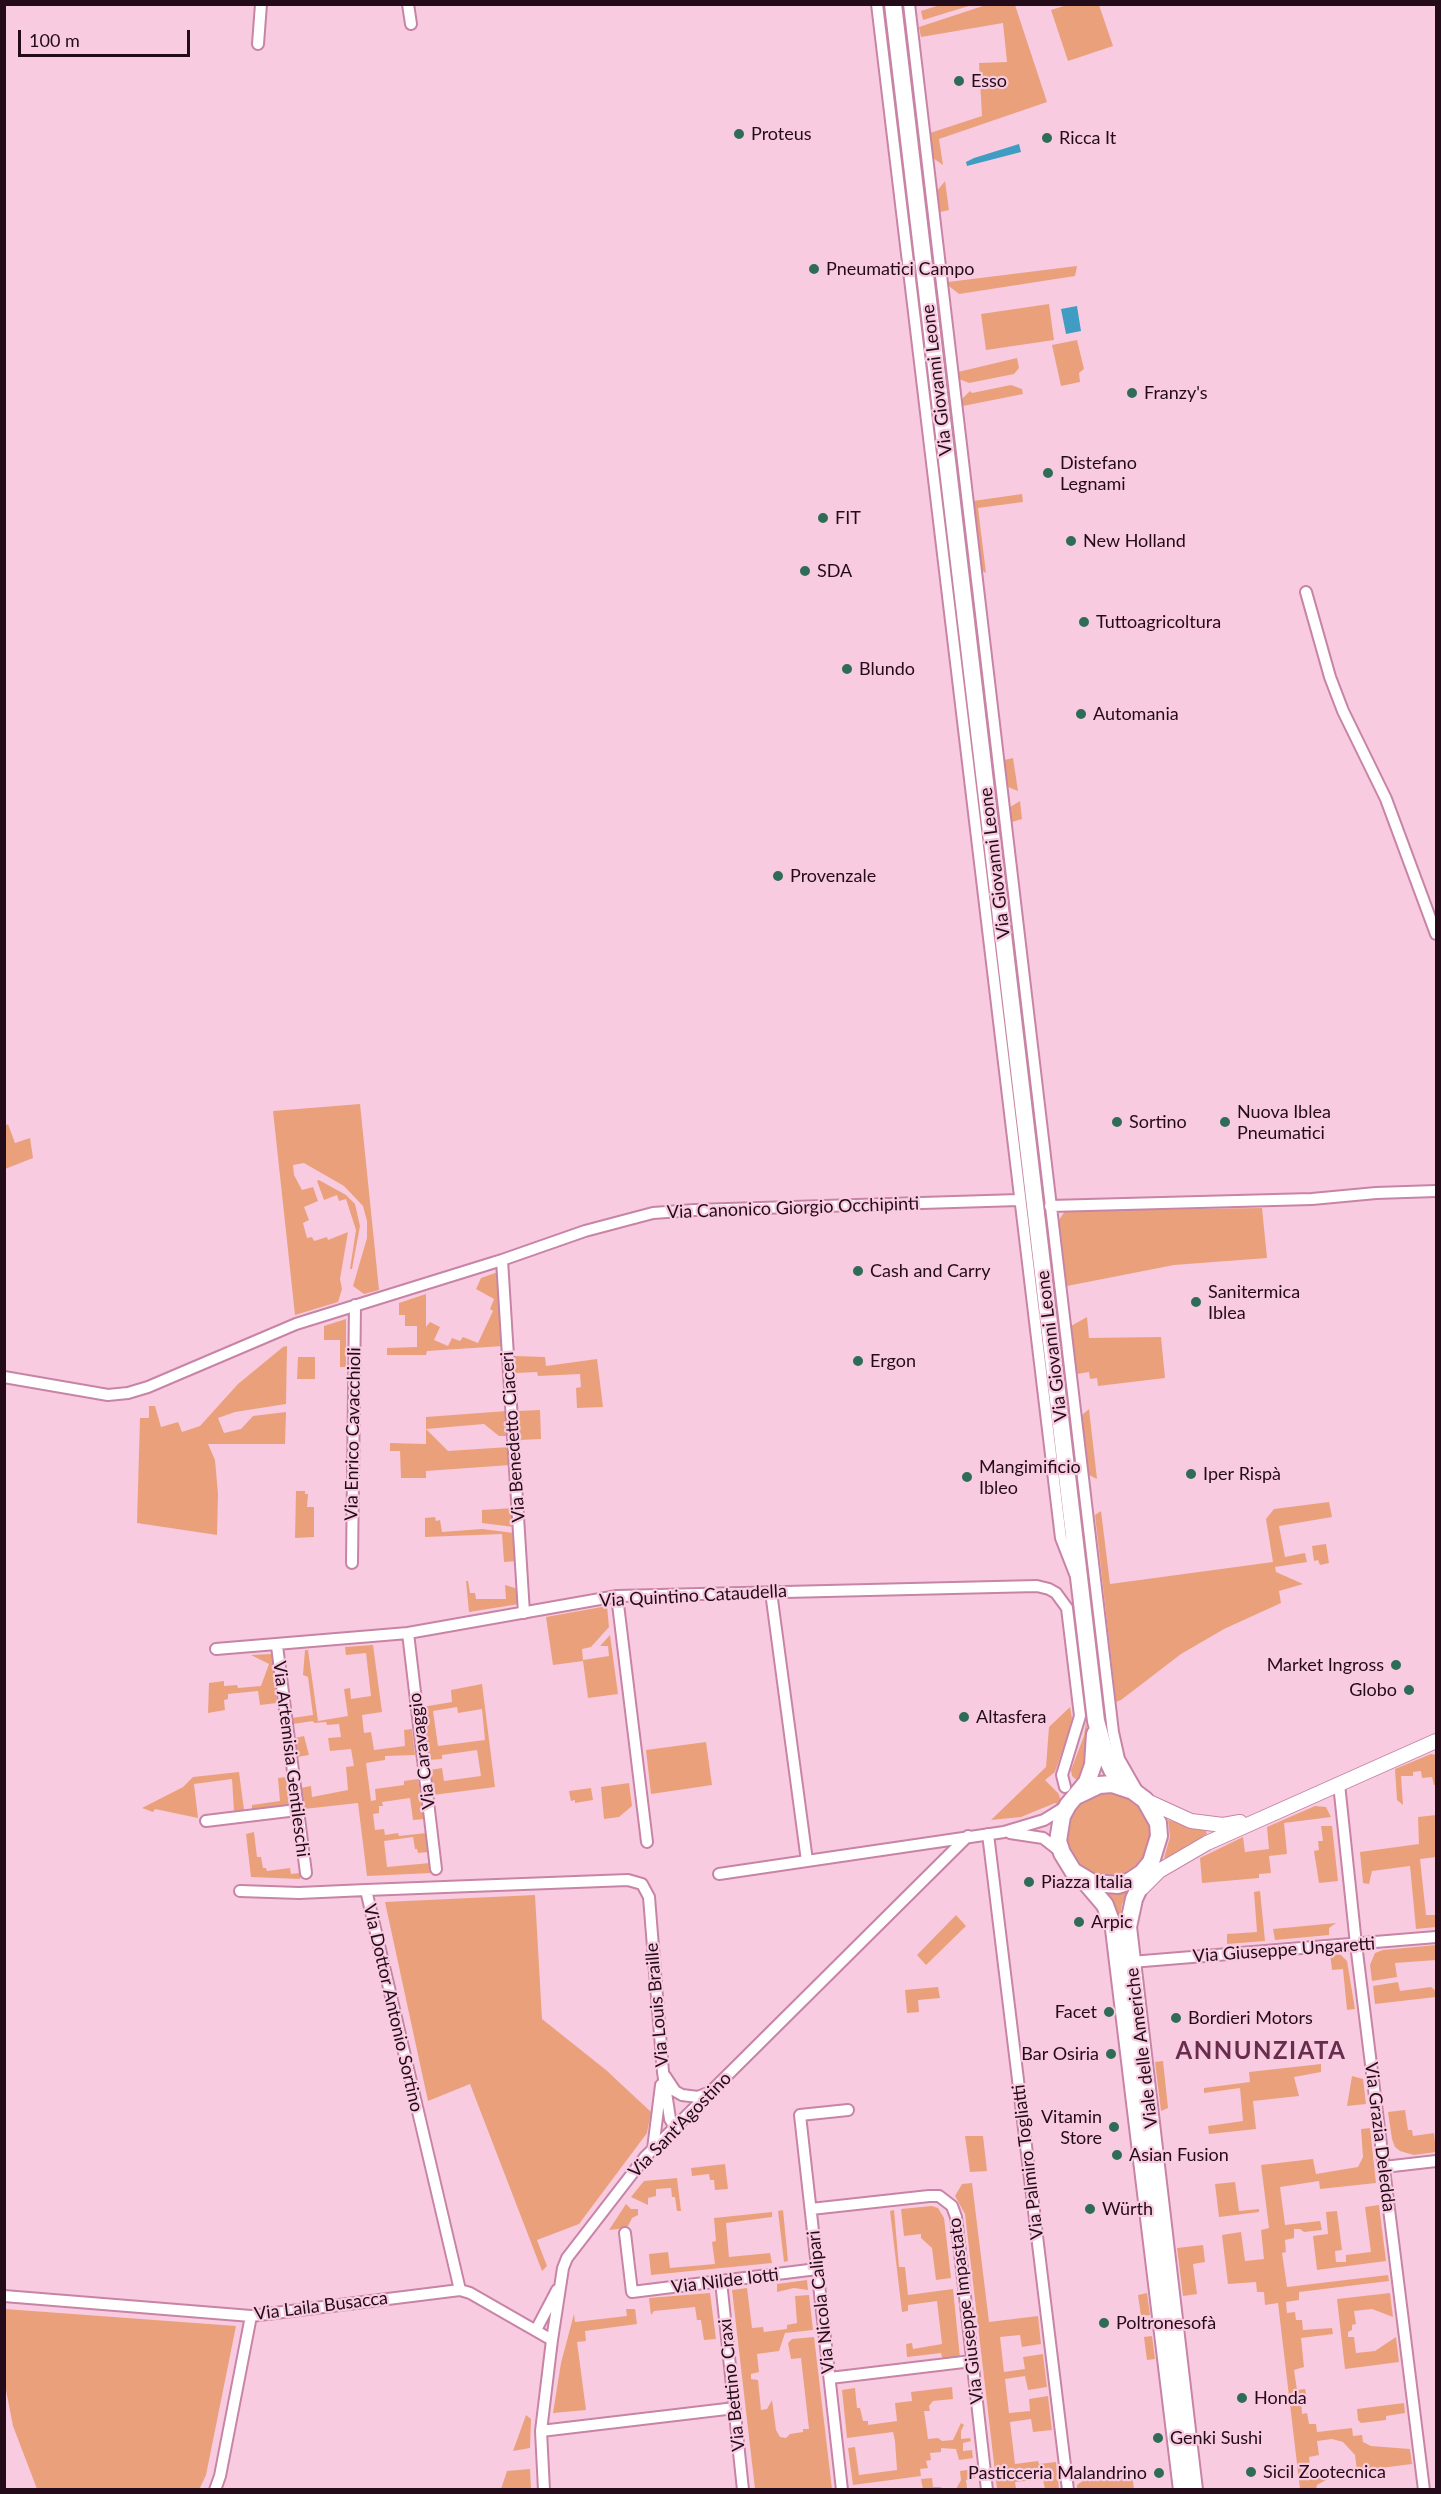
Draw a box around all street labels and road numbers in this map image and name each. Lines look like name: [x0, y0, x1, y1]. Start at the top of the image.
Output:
street label: Via Giovanni Leone: [917, 303, 957, 457]
street label: Via Giovanni Leone: [975, 786, 1015, 940]
street label: Via Canonico Giorgio Occhipinti: [666, 1193, 920, 1223]
street label: Via Giovanni Leone: [1032, 1269, 1072, 1423]
street label: Via Enrico Cavacchioli: [341, 1347, 365, 1521]
street label: Via Benedetto Ciaceri: [496, 1351, 530, 1523]
street label: Via Quintino Cataudella: [599, 1580, 787, 1612]
street label: Via Artemisia Gentileschi: [268, 1660, 314, 1858]
street label: Via Caravaggio: [404, 1691, 440, 1811]
street label: Via Dottor Antonio Sortino: [359, 1902, 427, 2114]
street label: Via Giuseppe Ungaretti: [1192, 1933, 1376, 1967]
street label: Via Louis Braille: [641, 1942, 673, 2068]
street label: Viale delle Americhe: [1121, 1967, 1163, 2129]
street label: Via Grazia Deledda: [1360, 2061, 1400, 2213]
street label: Via Sant'Agostino: [624, 2068, 736, 2182]
street label: Via Palmiro Togliatti: [1008, 2083, 1048, 2241]
street label: Via Giuseppe Impastato: [944, 2217, 988, 2405]
street label: Via Nicola Calipari: [803, 2229, 839, 2375]
street label: Via Nilde Iotti: [670, 2264, 780, 2298]
street label: Via Laila Busacca: [253, 2287, 389, 2325]
street label: Via Bettino Craxi: [714, 2318, 750, 2452]

